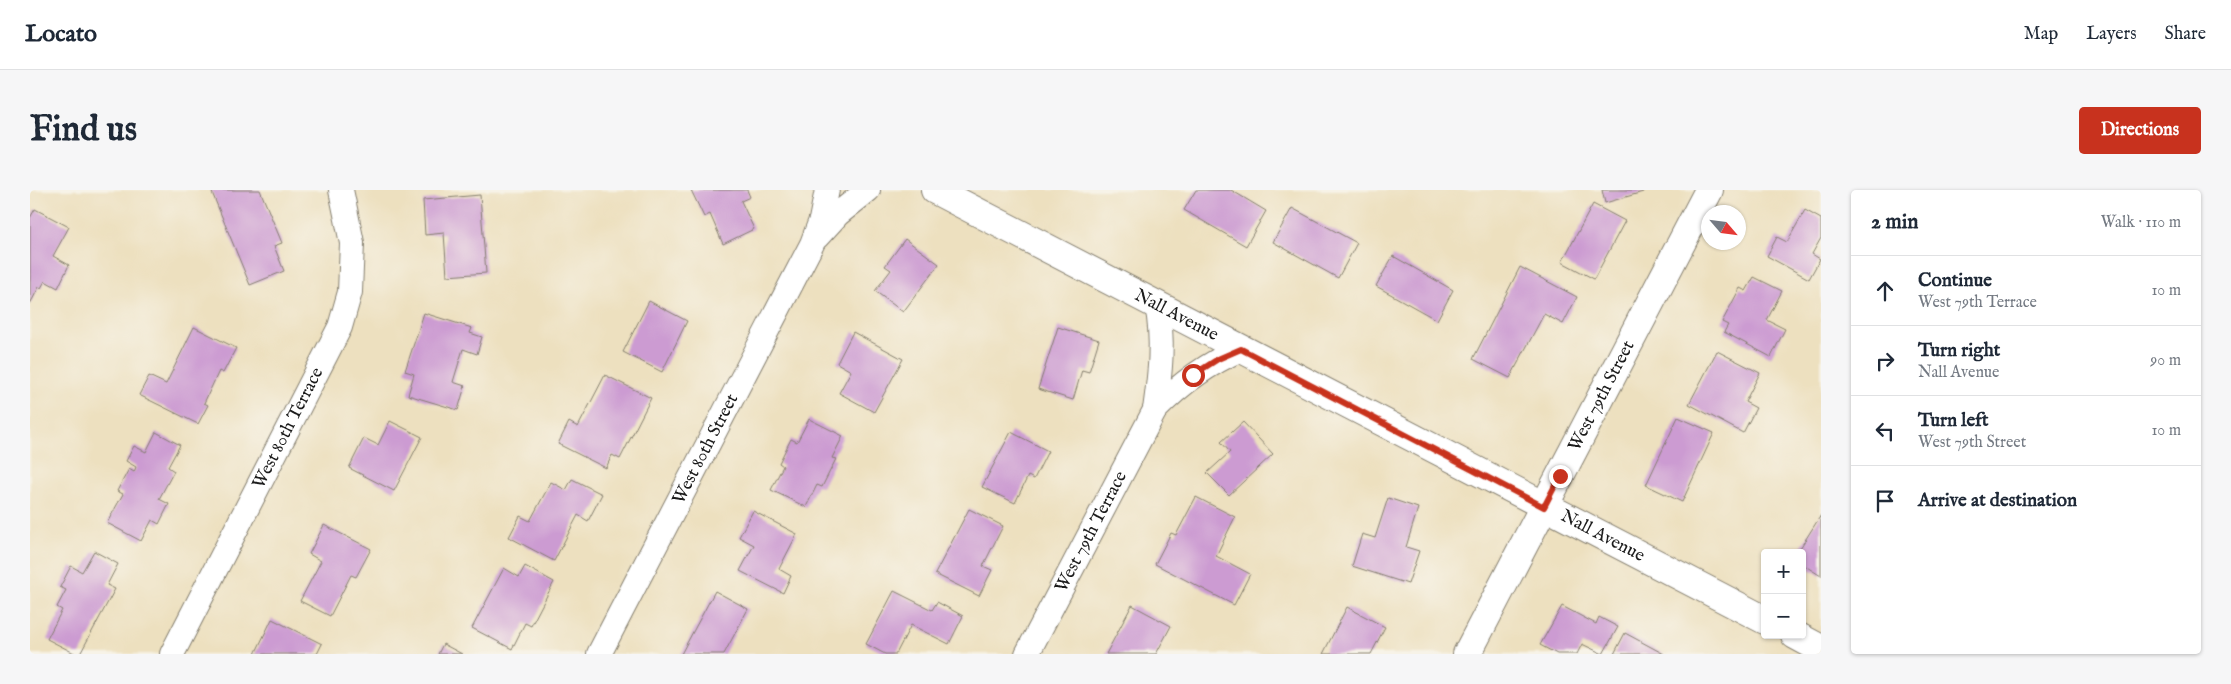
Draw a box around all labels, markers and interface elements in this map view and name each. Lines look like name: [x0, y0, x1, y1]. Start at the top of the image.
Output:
text: Locato: [25, 19, 97, 50]
text: Map: [2024, 23, 2058, 46]
text: Layers: [2086, 23, 2137, 46]
text: Share: [2165, 23, 2206, 46]
button: Directions: [2079, 107, 2201, 154]
text: Find us: [30, 108, 137, 153]
north arrow: [1701, 205, 1746, 250]
text: 2 min: [1871, 209, 1918, 236]
text: Walk · 110 m: [2101, 213, 2181, 233]
text: Continue: [1918, 269, 1992, 293]
icon: ahead: [1871, 277, 1899, 305]
text: 10 m: [2151, 281, 2181, 301]
street label: Nall Avenue: [1131, 284, 1223, 346]
text: West 79th Terrace: [1918, 293, 2037, 313]
street label: West 79th Street: [1563, 337, 1640, 455]
text: Turn right: [1918, 339, 2000, 363]
icon: right: [1871, 347, 1899, 375]
text: 90 m: [2150, 351, 2181, 371]
street label: West 80th Terrace: [247, 363, 329, 493]
text: Nall Avenue: [1918, 363, 1999, 383]
route start: [1182, 364, 1205, 387]
street label: West 80th Street: [667, 390, 744, 508]
text: Turn left: [1918, 409, 1989, 433]
icon: left: [1871, 417, 1899, 445]
text: 10 m: [2151, 421, 2181, 441]
text: West 79th Street: [1918, 433, 2026, 453]
route end: [1549, 465, 1572, 488]
street label: West 79th Terrace: [1050, 467, 1132, 596]
icon: arrive: [1871, 487, 1899, 515]
text: Arrive at destination: [1918, 489, 2077, 513]
street label: Nall Avenue: [1557, 505, 1649, 567]
map controls: [1761, 549, 1806, 639]
button: +: [1761, 549, 1806, 594]
button: −: [1761, 594, 1806, 639]

